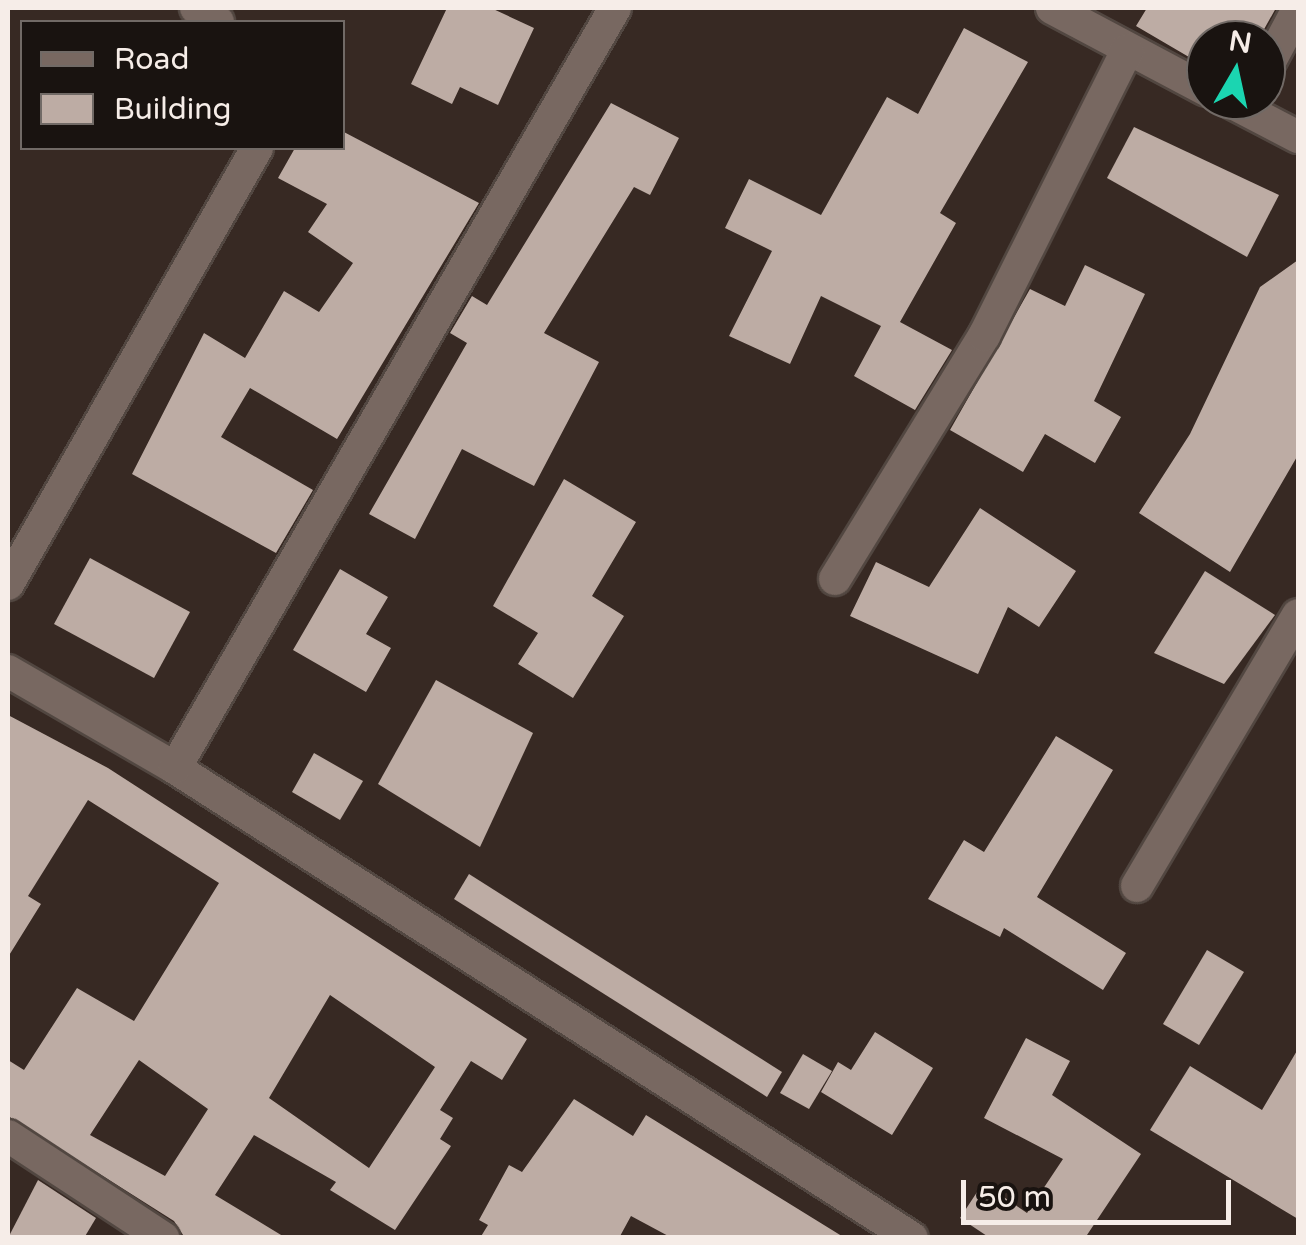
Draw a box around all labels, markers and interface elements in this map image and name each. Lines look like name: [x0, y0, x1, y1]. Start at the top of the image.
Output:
legend: [20, 20, 345, 150]
north arrow: [1186, 20, 1286, 120]
text: N: [1227, 24, 1254, 61]
text: Road: [114, 41, 189, 78]
text: Building: [114, 91, 231, 128]
scale bar: [966, 1160, 1236, 1222]
text: 50 m: [978, 1179, 1051, 1216]

